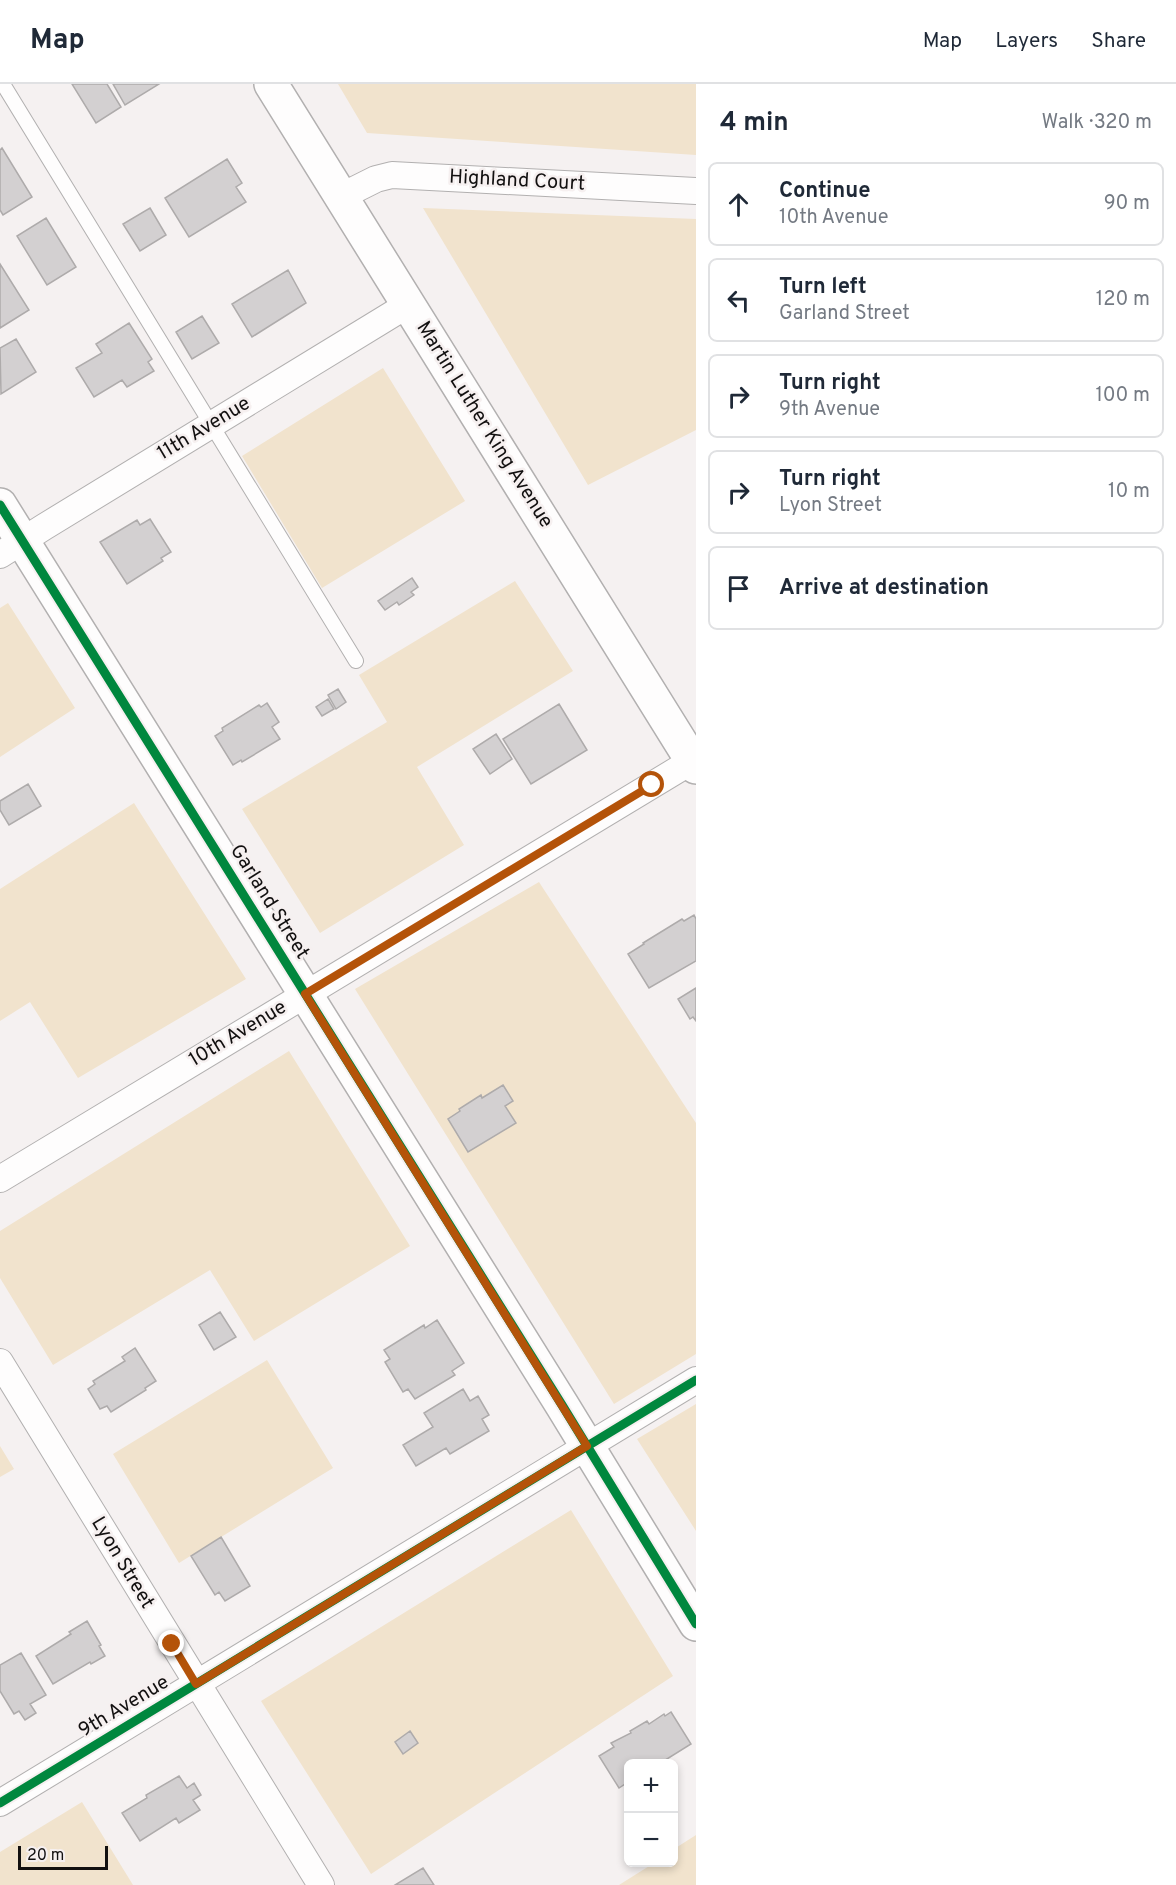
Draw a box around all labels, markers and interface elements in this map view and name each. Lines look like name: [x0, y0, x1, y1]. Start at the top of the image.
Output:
text: Map: [30, 23, 85, 59]
text: Map: [923, 28, 962, 55]
text: Layers: [995, 28, 1058, 55]
text: Share: [1091, 28, 1146, 55]
text: 4 min: [720, 107, 789, 140]
text: Walk · 320 m: [1042, 110, 1152, 136]
street label: Highland Court: [448, 164, 586, 198]
text: Continue: [779, 178, 870, 205]
icon: ahead: [722, 188, 755, 221]
text: 90 m: [1104, 191, 1150, 217]
text: 10th Avenue: [779, 205, 888, 231]
text: Turn left: [779, 274, 867, 301]
icon: left: [722, 284, 755, 317]
text: 120 m: [1096, 287, 1150, 313]
text: Garland Street: [779, 301, 910, 327]
street label: Martin Luther King Avenue: [410, 317, 558, 533]
text: Turn right: [779, 370, 881, 397]
icon: right: [722, 380, 755, 413]
text: 100 m: [1095, 383, 1150, 409]
street label: 11th Avenue: [153, 391, 255, 467]
text: 9th Avenue: [779, 397, 880, 423]
text: Turn right: [779, 466, 881, 493]
icon: right: [722, 476, 755, 509]
text: 10 m: [1108, 479, 1150, 505]
text: Lyon Street: [779, 493, 882, 519]
icon: arrive: [722, 572, 755, 605]
text: Arrive at destination: [779, 575, 989, 602]
route start: [638, 771, 664, 797]
street label: Garland Street: [223, 840, 315, 964]
street label: 10th Avenue: [184, 995, 292, 1073]
street label: Lyon Street: [84, 1512, 160, 1614]
route end: [158, 1630, 184, 1656]
street label: 9th Avenue: [74, 1670, 174, 1744]
map controls: [624, 1759, 678, 1867]
button: +: [624, 1759, 678, 1813]
button: −: [624, 1813, 678, 1867]
scale bar: [18, 1843, 108, 1870]
text: 20 m: [27, 1846, 64, 1866]

